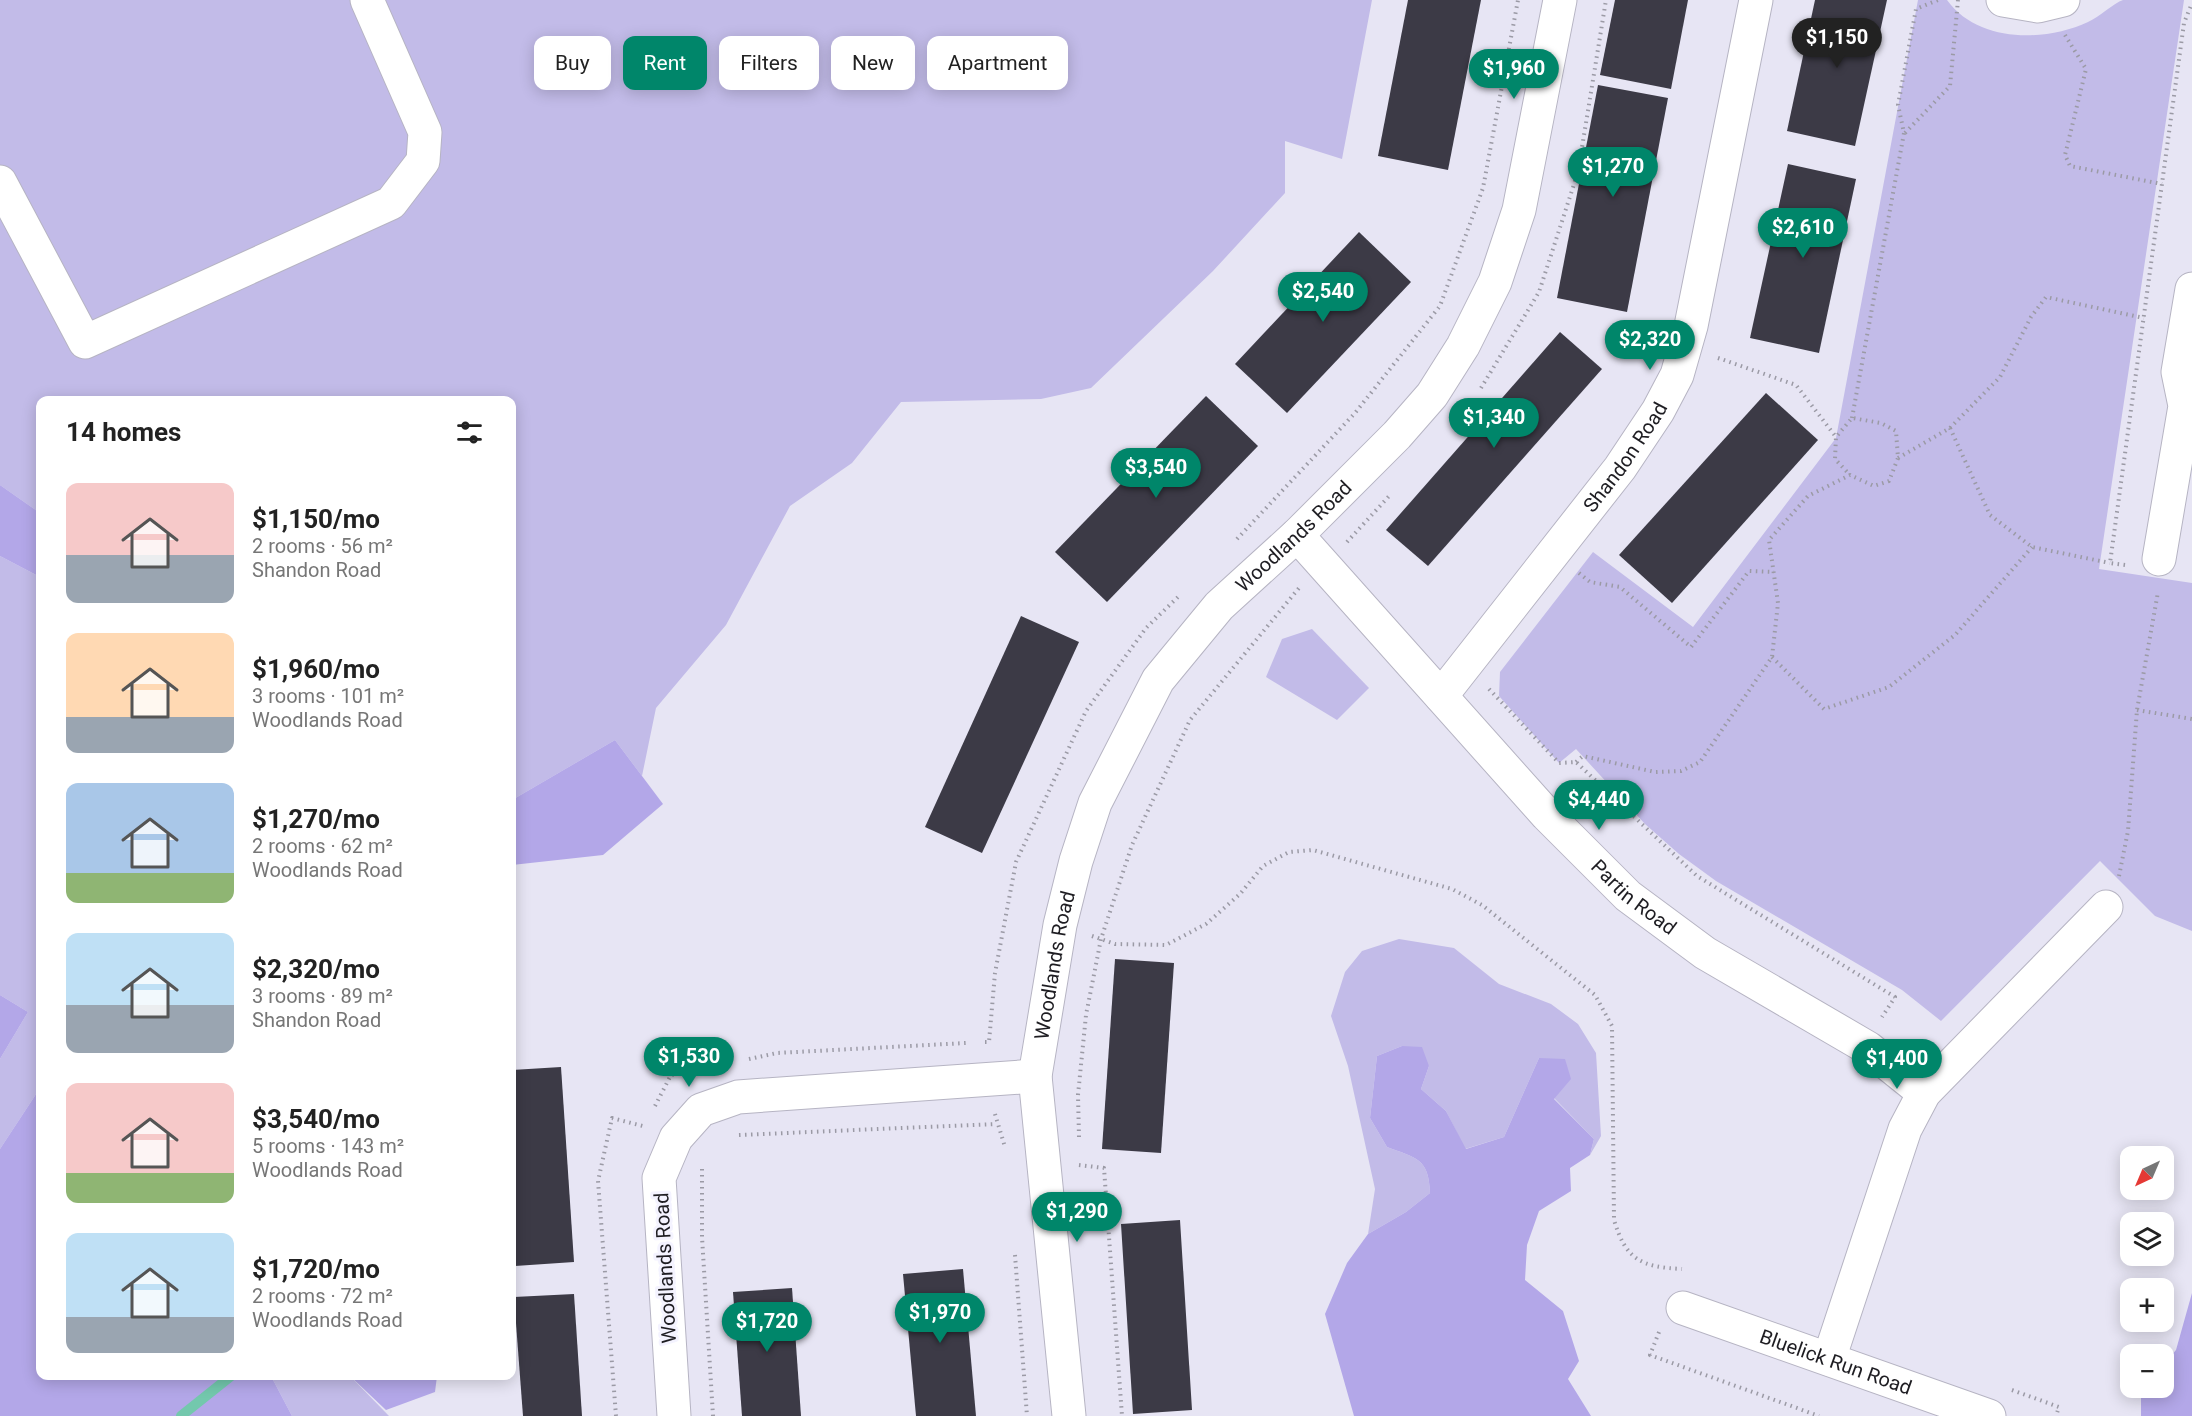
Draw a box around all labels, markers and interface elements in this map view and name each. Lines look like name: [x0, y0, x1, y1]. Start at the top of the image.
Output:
pin: $1,150: [1788, 18, 1886, 69]
text: $1,150: [1806, 25, 1868, 49]
chip: Buy: [534, 36, 611, 90]
chip: Rent: [623, 36, 707, 90]
chip: Filters: [719, 36, 819, 90]
chip: New: [831, 36, 915, 90]
chip: Apartment: [927, 36, 1068, 90]
pin: $1,960: [1465, 49, 1563, 100]
text: $1,960: [1483, 56, 1545, 80]
pin: $1,270: [1564, 147, 1662, 198]
text: $1,270: [1582, 154, 1644, 178]
pin: $2,610: [1754, 208, 1852, 259]
text: $2,610: [1772, 215, 1834, 239]
pin: $2,540: [1274, 272, 1372, 323]
text: $2,540: [1292, 279, 1354, 303]
pin: $2,320: [1601, 320, 1699, 371]
text: $2,320: [1619, 327, 1681, 351]
pin: $1,340: [1445, 398, 1543, 449]
street label: Shandon Road: [1578, 398, 1673, 517]
text: $1,340: [1463, 405, 1525, 429]
icon: filters: [453, 416, 486, 449]
text: 14 homes: [66, 417, 181, 447]
pin: $3,540: [1107, 448, 1205, 499]
text: $3,540: [1125, 455, 1187, 479]
street label: Woodlands Road: [1231, 476, 1356, 597]
text: $1,150/mo: [252, 504, 380, 534]
icon: home: [114, 507, 186, 579]
text: 2 rooms · 56 m²: [252, 534, 393, 558]
text: Shandon Road: [252, 558, 381, 582]
text: $1,960/mo: [252, 654, 380, 684]
icon: home: [114, 657, 186, 729]
text: 3 rooms · 101 m²: [252, 684, 404, 708]
text: Woodlands Road: [252, 708, 403, 732]
pin: $4,440: [1550, 780, 1648, 831]
text: $4,440: [1568, 787, 1630, 811]
text: $1,270/mo: [252, 804, 380, 834]
icon: home: [114, 807, 186, 879]
text: 2 rooms · 62 m²: [252, 834, 393, 858]
street label: Partin Road: [1586, 854, 1681, 940]
text: Woodlands Road: [252, 858, 403, 882]
street label: Woodlands Road: [1029, 888, 1080, 1042]
text: $2,320/mo: [252, 954, 380, 984]
icon: home: [114, 957, 186, 1029]
text: 3 rooms · 89 m²: [252, 984, 393, 1008]
text: Shandon Road: [252, 1008, 381, 1032]
pin: $1,530: [640, 1037, 738, 1088]
pin: $1,400: [1848, 1039, 1946, 1090]
text: $1,530: [658, 1044, 720, 1068]
text: $1,400: [1866, 1046, 1928, 1070]
text: $3,540/mo: [252, 1104, 380, 1134]
icon: home: [114, 1107, 186, 1179]
text: 5 rooms · 143 m²: [252, 1134, 404, 1158]
north arrow: [2120, 1146, 2174, 1200]
map controls: [2120, 1146, 2174, 1398]
text: Woodlands Road: [252, 1158, 403, 1182]
street label: Woodlands Road: [649, 1192, 681, 1344]
pin: $1,290: [1028, 1192, 1126, 1243]
text: $1,290: [1046, 1199, 1108, 1223]
button: layers: [2120, 1212, 2174, 1266]
text: $1,720/mo: [252, 1254, 380, 1284]
icon: home: [114, 1257, 186, 1329]
button: +: [2120, 1278, 2174, 1332]
text: 2 rooms · 72 m²: [252, 1284, 393, 1308]
pin: $1,970: [891, 1293, 989, 1344]
text: $1,970: [909, 1300, 971, 1324]
pin: $1,720: [718, 1302, 816, 1353]
text: Woodlands Road: [252, 1308, 403, 1332]
text: $1,720: [736, 1309, 798, 1333]
street label: Bluelick Run Road: [1757, 1324, 1915, 1400]
button: −: [2120, 1344, 2174, 1398]

